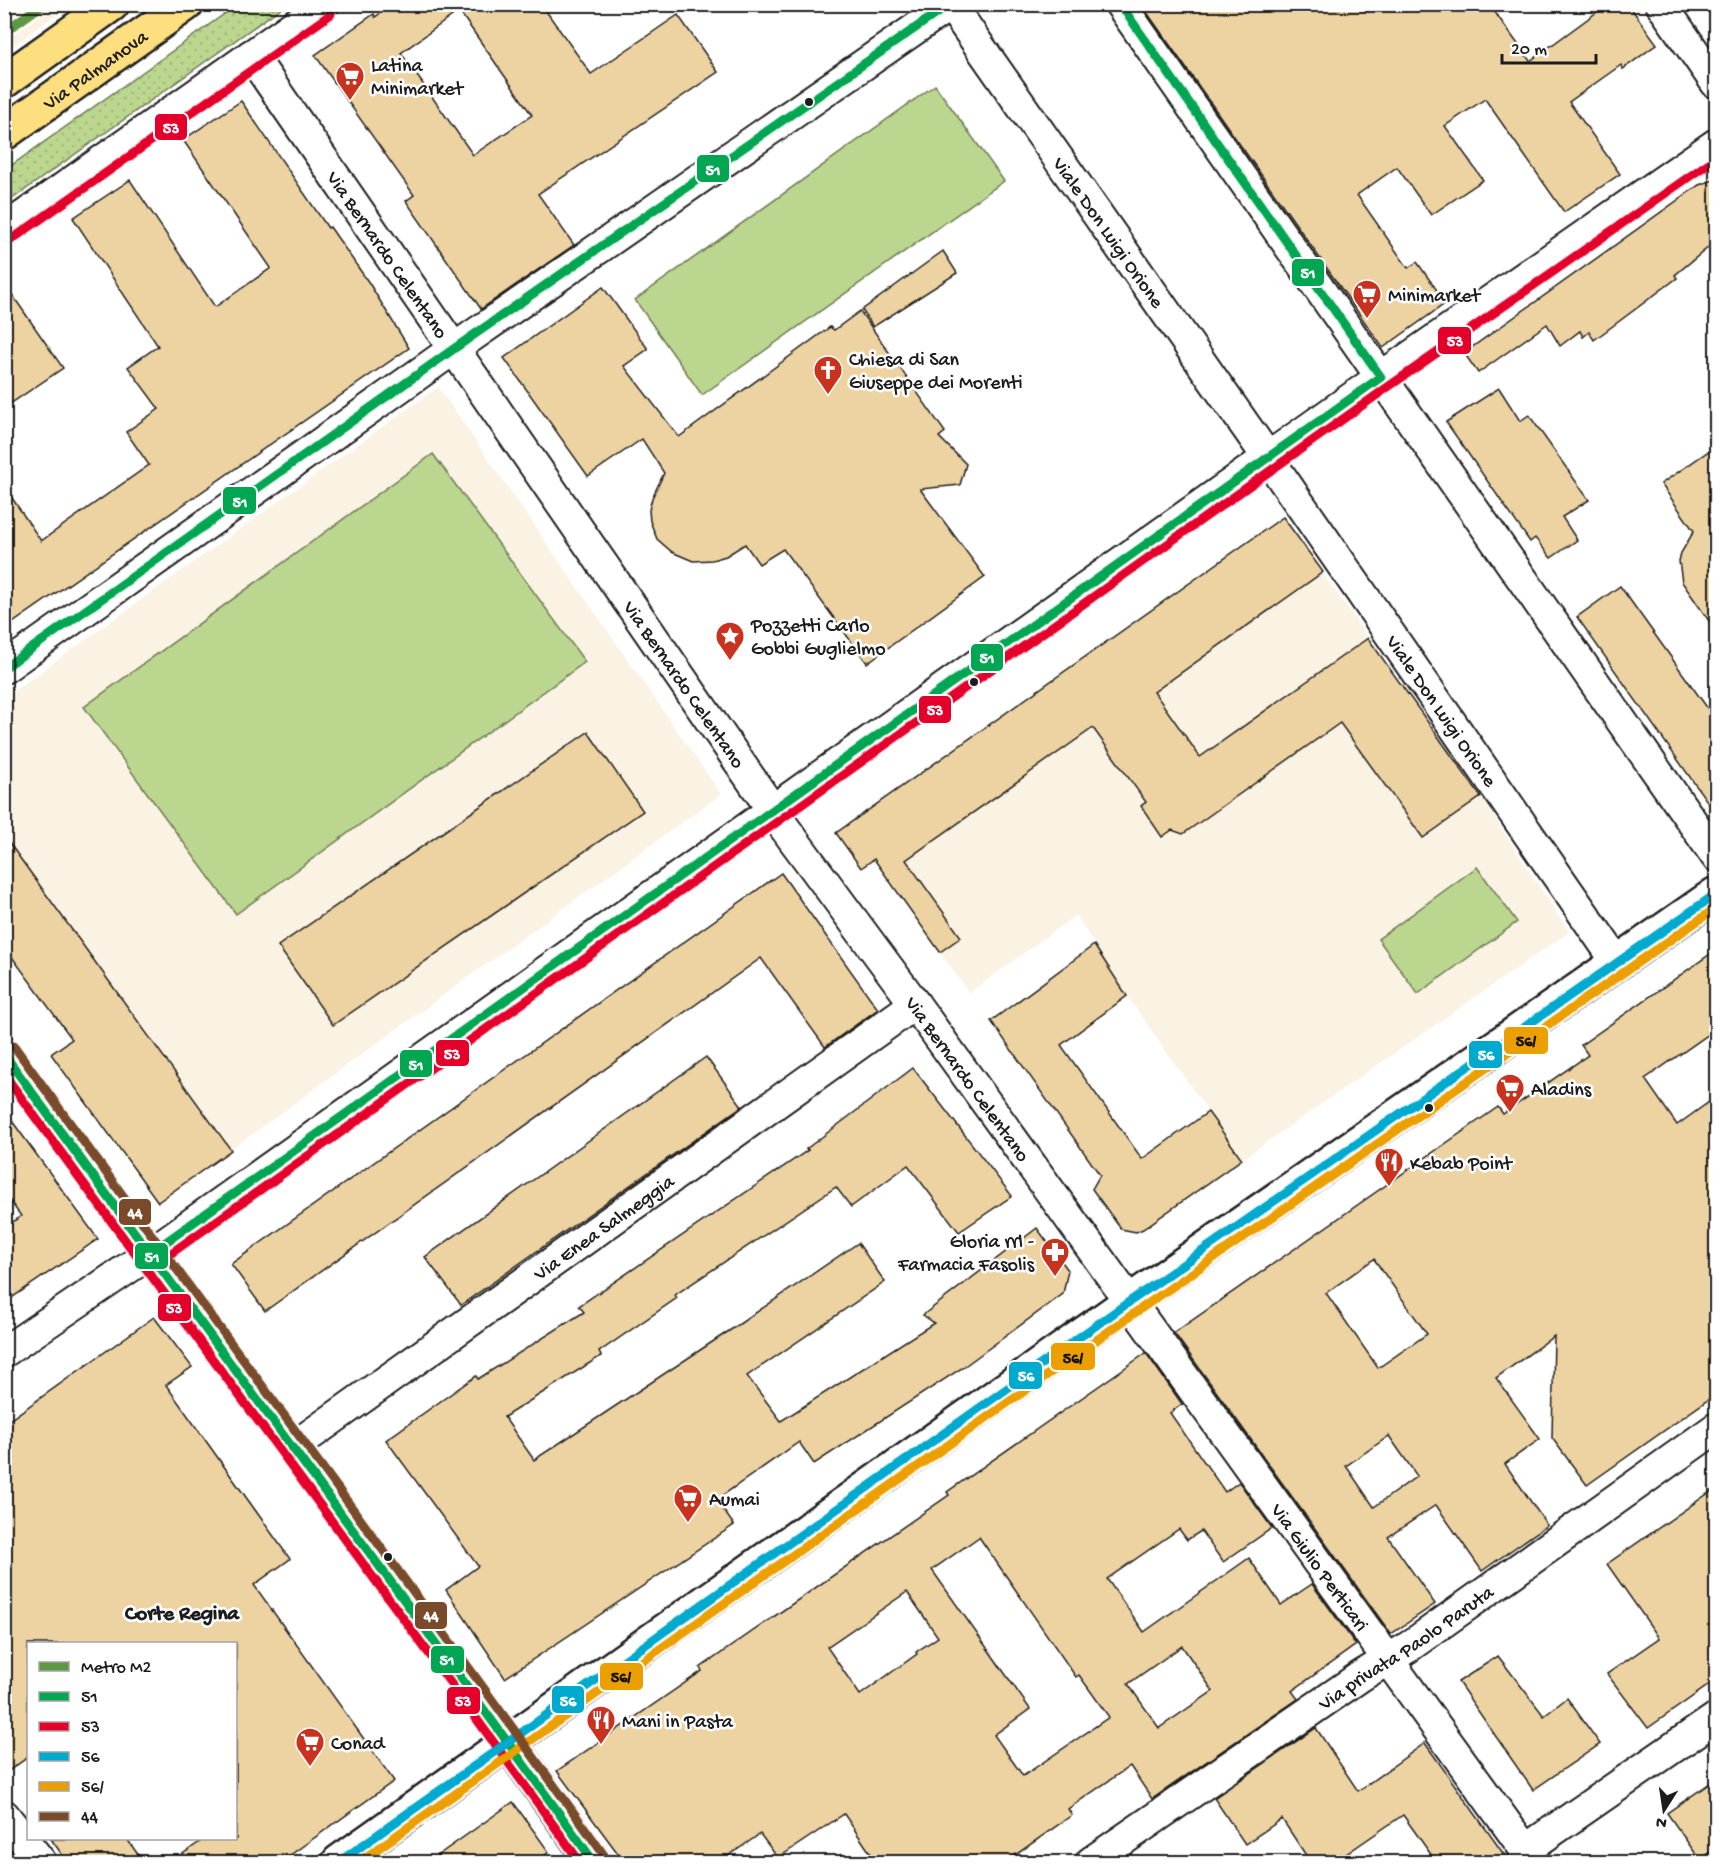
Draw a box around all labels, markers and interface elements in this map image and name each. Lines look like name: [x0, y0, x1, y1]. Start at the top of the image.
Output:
street label: Via Palmanova: [39, 26, 154, 117]
scale bar: [1502, 27, 1596, 65]
text: 20 m: [1511, 40, 1547, 61]
place label: Latina Minimarket: [371, 56, 465, 102]
supermarket icon: Latina Minimarket: [334, 60, 366, 102]
unlabelled marker: [803, 96, 815, 108]
line badge: 53: [154, 113, 188, 141]
text: 53: [163, 121, 179, 140]
street label: Viale Don Luigi Orione: [1045, 153, 1168, 314]
line badge: 51: [696, 154, 730, 183]
text: 51: [706, 163, 720, 182]
street label: Via Bernardo Celentano: [319, 167, 451, 344]
line badge: 51: [1291, 258, 1325, 287]
text: 51: [1301, 266, 1315, 285]
supermarket icon: Minimarket: [1351, 278, 1383, 320]
place label: Minimarket: [1388, 286, 1482, 309]
line badge: 53: [1437, 326, 1472, 355]
text: 53: [1447, 334, 1463, 353]
place label: Chiesa di San Giuseppe dei Morenti: [849, 350, 1023, 396]
church icon: Chiesa di San Giuseppe dei Morenti: [812, 354, 844, 396]
line badge: 51: [222, 486, 257, 515]
text: 51: [233, 495, 247, 514]
street label: Via Bernardo Celentano: [616, 597, 748, 774]
place label: Pozzetti Carlo Gobbi Guglielmo: [750, 616, 886, 662]
place icon: Pozzetti Carlo Gobbi Guglielmo: [714, 620, 746, 662]
street label: Viale Don Luigi Orione: [1379, 631, 1501, 793]
line badge: 51: [970, 643, 1004, 672]
text: 51: [980, 651, 994, 670]
unlabelled marker: [968, 676, 980, 688]
line badge: 53: [918, 695, 952, 724]
text: 53: [927, 703, 943, 722]
street label: Via Bernardo Celentano: [898, 992, 1033, 1167]
line badge: 56/: [1503, 1026, 1549, 1055]
text: 56/: [1516, 1034, 1537, 1053]
line badge: 53: [435, 1039, 470, 1067]
line badge: 56: [1468, 1040, 1503, 1069]
text: 53: [444, 1047, 460, 1066]
text: 56: [1478, 1048, 1495, 1067]
line badge: 51: [399, 1049, 433, 1078]
text: 51: [409, 1058, 423, 1077]
supermarket icon: Aladins: [1494, 1072, 1526, 1114]
place label: Aladins: [1531, 1080, 1592, 1103]
unlabelled marker: [1423, 1102, 1435, 1114]
restaurant icon: Kebab Point: [1373, 1146, 1405, 1188]
place label: Kebab Point: [1410, 1154, 1514, 1177]
street label: Via Enea Salmeggia: [530, 1171, 681, 1288]
line badge: 44: [118, 1198, 152, 1226]
text: 44: [126, 1206, 143, 1225]
place label: Gloria rrl - Farmacia Fasolis: [897, 1232, 1035, 1278]
pharmacy icon: Gloria rrl - Farmacia Fasolis: [1039, 1236, 1071, 1278]
line badge: 51: [134, 1242, 169, 1270]
text: 51: [145, 1250, 159, 1269]
line badge: 53: [157, 1293, 192, 1322]
text: 53: [166, 1301, 182, 1320]
line badge: 56/: [1050, 1342, 1096, 1371]
text: 56/: [1063, 1351, 1084, 1370]
line badge: 56: [1008, 1361, 1043, 1390]
text: 56: [1018, 1369, 1035, 1388]
supermarket icon: Aumai: [672, 1482, 704, 1524]
place label: Aumai: [709, 1490, 760, 1513]
street label: Via Giulio Perticari: [1264, 1499, 1372, 1637]
unlabelled marker: [382, 1551, 394, 1563]
street label: Via privata Paolo Paruta: [1314, 1581, 1500, 1717]
line badge: 44: [414, 1601, 448, 1630]
district label: Corte Regina: [124, 1603, 240, 1628]
text: 44: [422, 1609, 439, 1628]
legend: [27, 1642, 237, 1840]
line badge: 51: [430, 1645, 465, 1674]
text: 51: [440, 1653, 454, 1672]
text: Metro M2: [81, 1658, 152, 1679]
line badge: 56/: [599, 1662, 644, 1691]
text: 56/: [611, 1670, 632, 1689]
line badge: 56: [551, 1685, 585, 1714]
line badge: 53: [446, 1686, 481, 1715]
text: 51: [81, 1688, 98, 1709]
text: 53: [455, 1694, 471, 1713]
text: 56: [560, 1694, 577, 1713]
restaurant icon: Mani in Pasta: [585, 1704, 617, 1746]
place label: Mani in Pasta: [622, 1712, 734, 1735]
text: 53: [81, 1718, 100, 1739]
supermarket icon: Conad: [294, 1726, 326, 1768]
place label: Conad: [331, 1734, 387, 1757]
text: 56: [81, 1748, 100, 1769]
text: 56/: [81, 1778, 105, 1799]
north arrow: [1634, 1780, 1694, 1840]
text: 44: [81, 1808, 99, 1829]
text: N: [1654, 1811, 1669, 1832]

